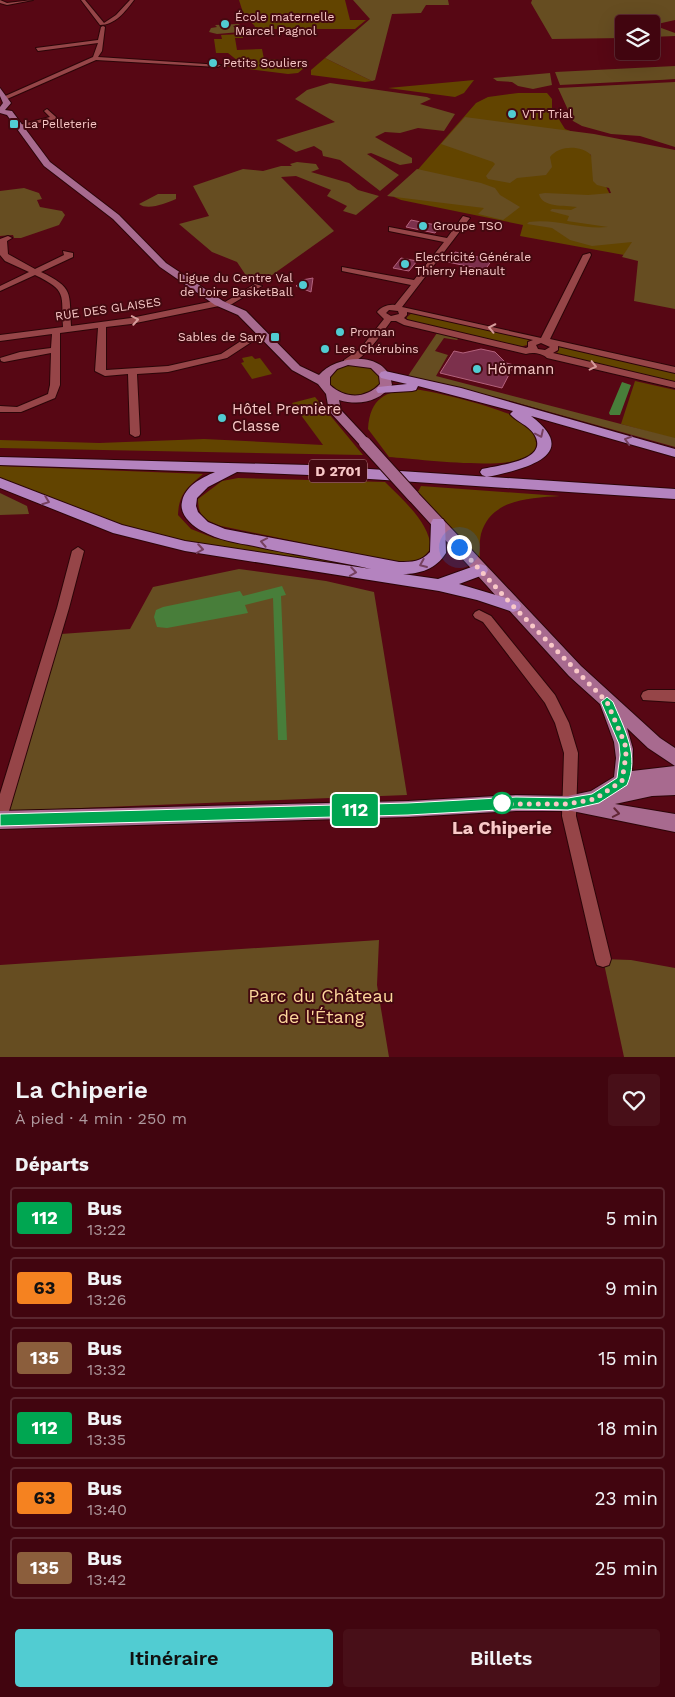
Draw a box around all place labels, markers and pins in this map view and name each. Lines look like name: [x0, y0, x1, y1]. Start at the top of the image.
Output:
place label: École maternelle Marcel Pagnol: [235, 10, 335, 38]
marker: École maternelle Marcel Pagnol: [219, 18, 231, 30]
place label: Petits Souliers: [223, 56, 308, 70]
marker: Petits Souliers: [207, 57, 219, 69]
place label: VTT Trial: [522, 107, 573, 121]
marker: VTT Trial: [506, 108, 518, 120]
place label: La Pelleterie: [24, 117, 97, 131]
marker: La Pelleterie: [8, 118, 20, 130]
place label: Groupe TSO: [433, 219, 503, 233]
marker: Groupe TSO: [417, 220, 429, 232]
place label: Electricité Générale Thierry Henault: [415, 250, 531, 278]
marker: Electricité Générale Thierry Henault: [399, 258, 411, 270]
place label: Ligue du Centre Val de Loire BasketBall: [178, 271, 293, 299]
marker: Ligue du Centre Val de Loire BasketBall: [297, 279, 309, 291]
place label: Proman: [350, 325, 395, 339]
marker: Proman: [334, 326, 346, 338]
place label: Sables de Sary: [178, 330, 266, 344]
marker: Sables de Sary: [269, 331, 281, 343]
place label: Les Chérubins: [335, 342, 419, 356]
marker: Les Chérubins: [319, 343, 331, 355]
place label: Hörmann: [487, 360, 554, 378]
marker: Hörmann: [471, 363, 483, 375]
place label: Hôtel Première Classe: [232, 400, 341, 435]
marker: Hôtel Première Classe: [216, 412, 228, 424]
marker: La Chiperie: [491, 792, 513, 814]
place label: La Chiperie: [452, 817, 552, 838]

